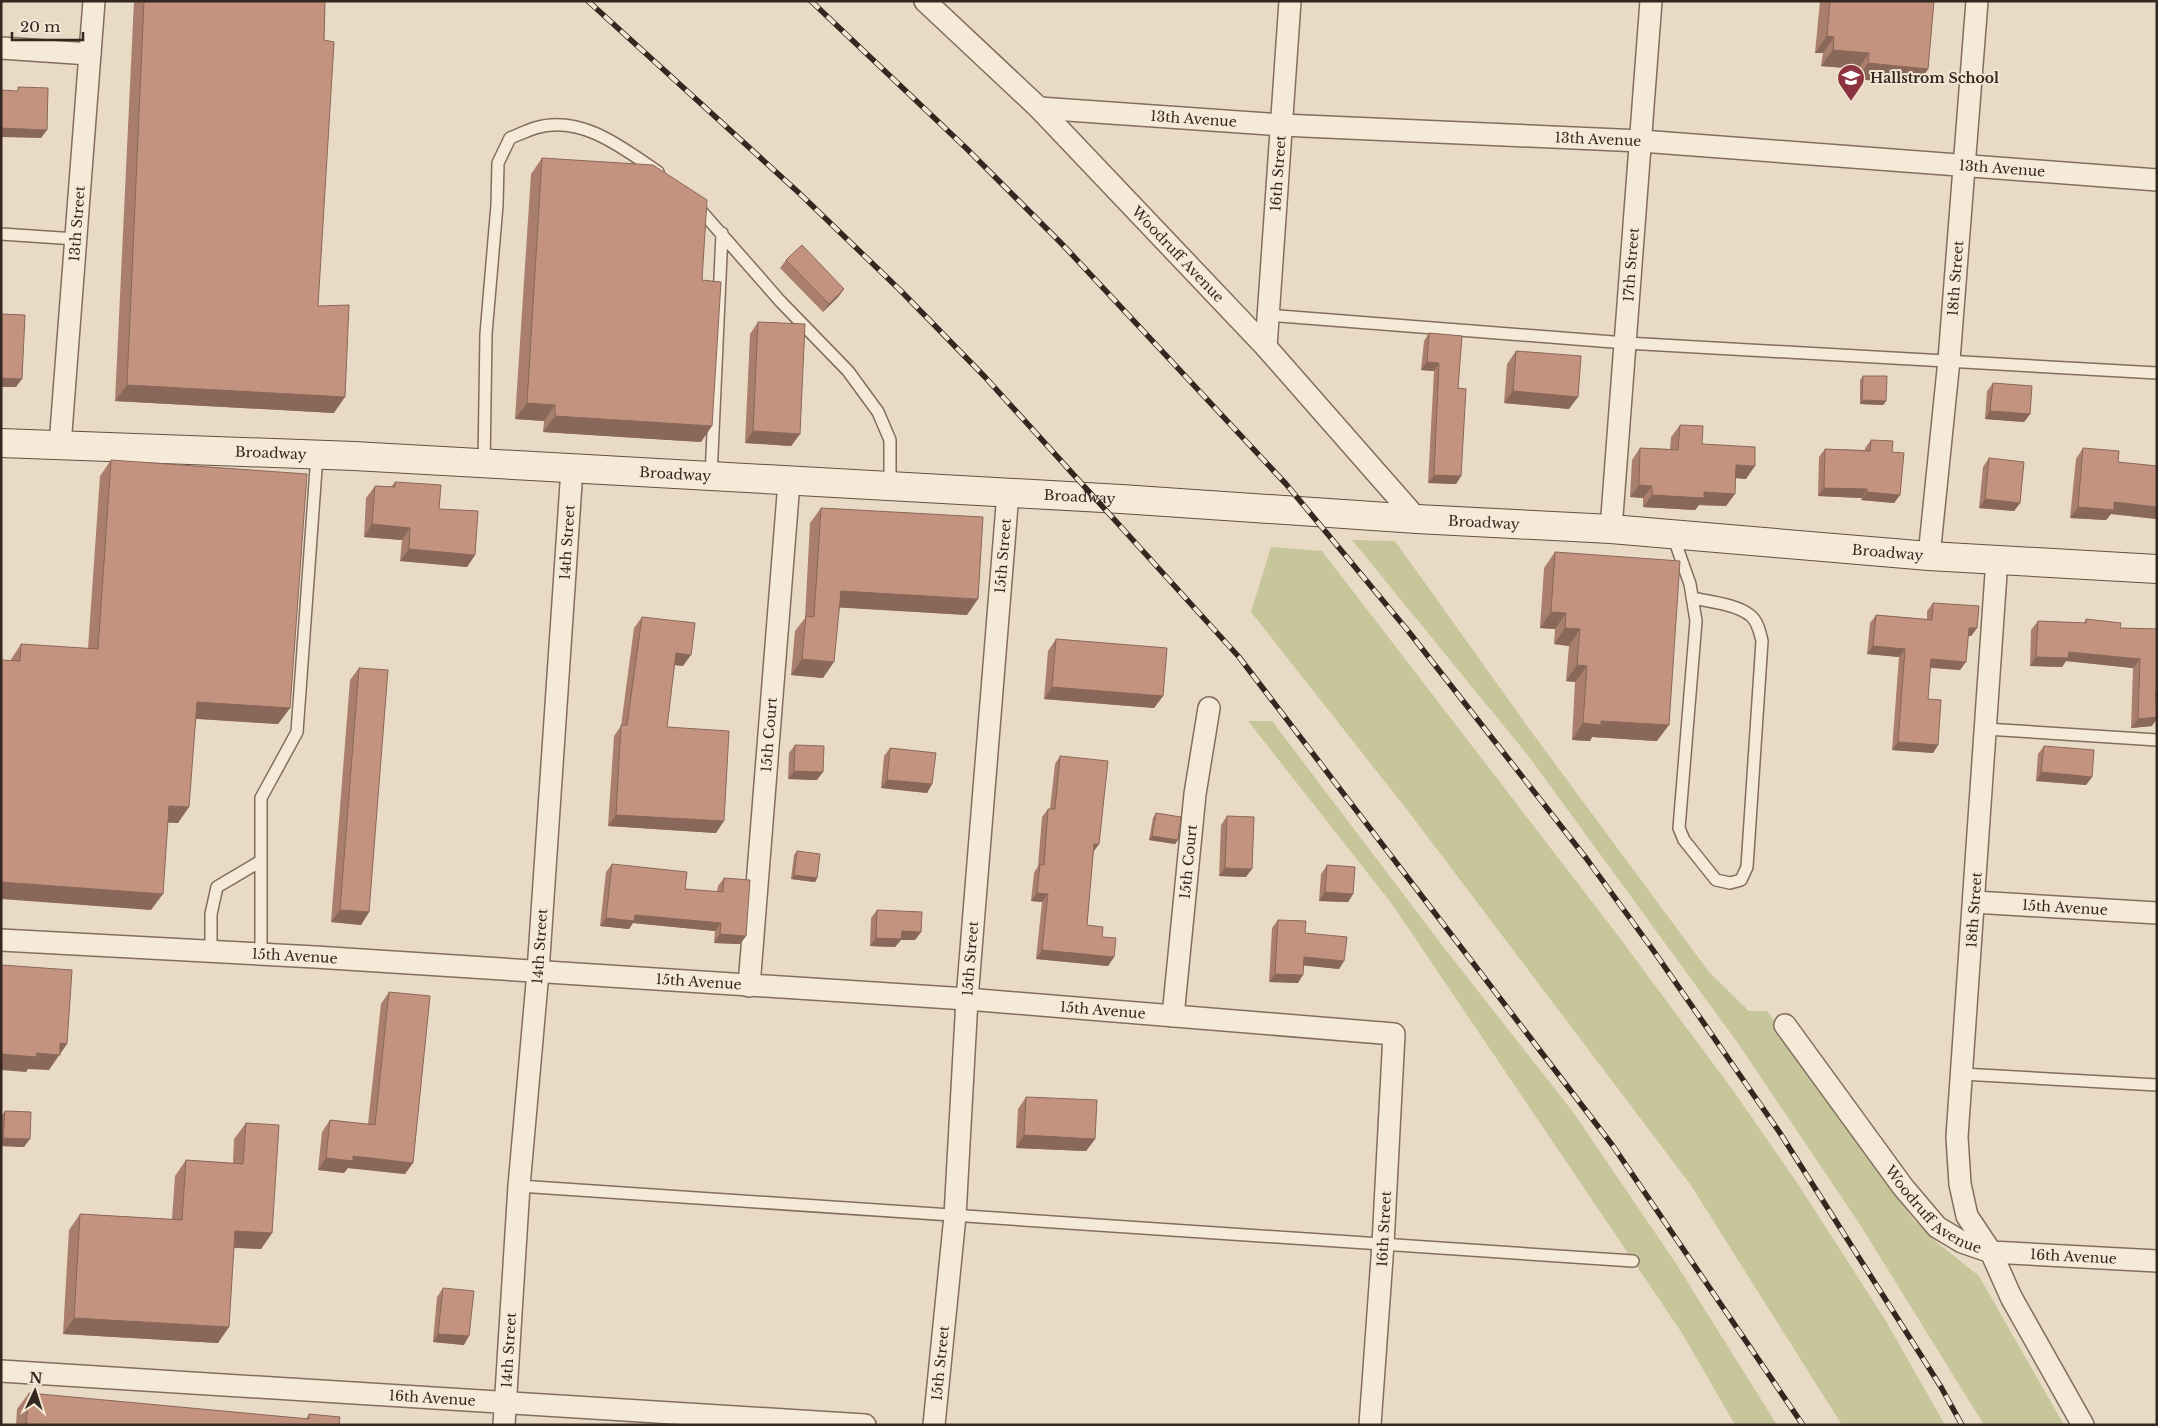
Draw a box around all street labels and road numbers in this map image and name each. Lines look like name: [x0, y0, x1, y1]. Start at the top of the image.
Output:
street label: 13th Avenue: [1150, 107, 1237, 131]
street label: 13th Avenue: [1554, 128, 1642, 150]
street label: 16th Street: [1266, 134, 1290, 212]
street label: 13th Avenue: [1958, 156, 2046, 181]
street label: 13th Street: [65, 184, 89, 262]
street label: Woodruff Avenue: [1127, 202, 1228, 306]
street label: 17th Street: [1619, 226, 1643, 303]
street label: 18th Street: [1943, 239, 1967, 317]
street label: Broadway: [235, 443, 307, 463]
street label: Broadway: [639, 463, 712, 485]
street label: Broadway: [1043, 486, 1116, 508]
street label: 14th Street: [556, 503, 579, 581]
street label: Broadway: [1447, 512, 1520, 533]
street label: 15th Street: [991, 517, 1015, 594]
street label: Broadway: [1851, 540, 1924, 564]
street label: 15th Court: [757, 696, 781, 773]
street label: 15th Court: [1176, 823, 1201, 900]
street label: 18th Street: [1962, 871, 1986, 948]
street label: 15th Avenue: [2021, 896, 2108, 919]
street label: 14th Street: [528, 907, 551, 985]
street label: 15th Street: [958, 920, 982, 997]
street label: 15th Avenue: [251, 945, 338, 967]
street label: 15th Avenue: [655, 970, 742, 993]
street label: 15th Avenue: [1059, 998, 1146, 1023]
street label: Woodruff Avenue: [1881, 1161, 1984, 1257]
street label: 16th Street: [1373, 1190, 1395, 1268]
street label: 16th Avenue: [2029, 1245, 2117, 1268]
street label: 14th Street: [497, 1311, 520, 1388]
street label: 15th Street: [927, 1324, 953, 1402]
street label: 16th Avenue: [388, 1386, 476, 1410]

